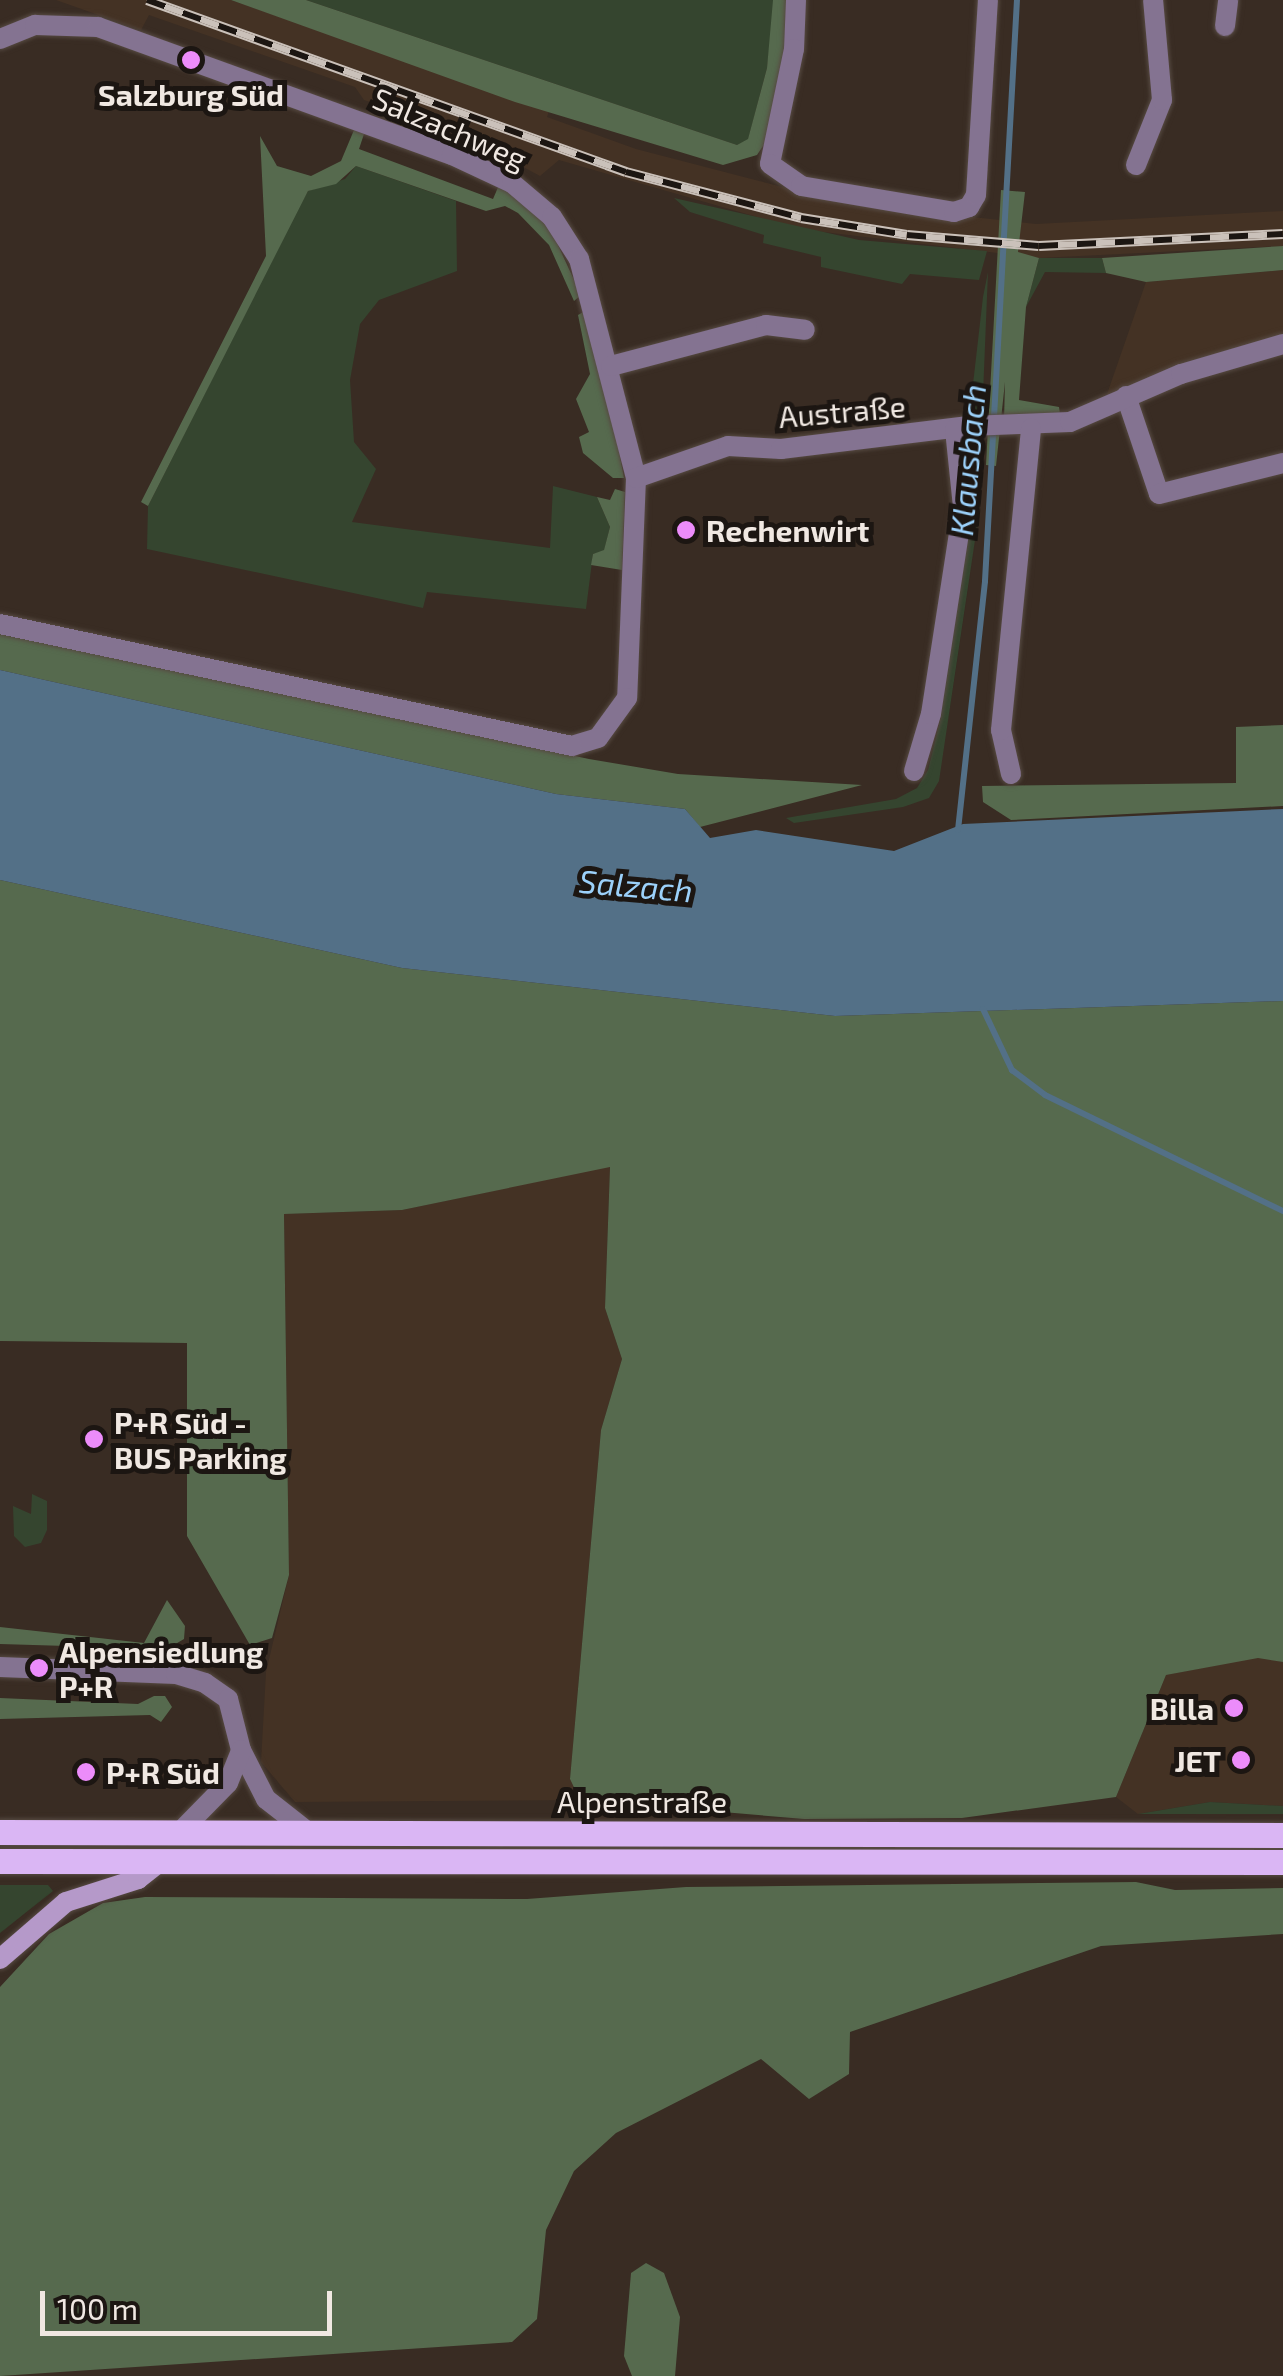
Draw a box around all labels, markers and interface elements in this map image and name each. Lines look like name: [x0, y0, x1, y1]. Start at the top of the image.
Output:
marker: Salzburg Süd: [180, 49, 202, 71]
place label: Salzburg Süd: [98, 76, 284, 112]
street label: Salzachweg: [368, 79, 532, 177]
water label: Klausbach: [941, 383, 993, 537]
street label: Austraße: [777, 388, 907, 434]
place label: Rechenwirt: [706, 512, 869, 548]
marker: Rechenwirt: [675, 519, 697, 541]
water label: Salzach: [578, 861, 694, 909]
place label: P+R Süd - BUS Parking: [114, 1404, 287, 1474]
marker: P+R Süd - BUS Parking: [83, 1428, 105, 1450]
place label: Alpensiedlung P+R: [59, 1633, 264, 1704]
marker: Alpensiedlung P+R: [28, 1657, 50, 1679]
place label: Billa: [1150, 1690, 1214, 1726]
marker: Billa: [1223, 1697, 1245, 1719]
place label: JET: [1174, 1742, 1221, 1778]
marker: JET: [1230, 1749, 1252, 1771]
place label: P+R Süd: [106, 1754, 220, 1790]
marker: P+R Süd: [75, 1761, 97, 1783]
street label: Alpenstraße: [557, 1783, 727, 1819]
scale bar: [45, 2271, 338, 2333]
text: 100 m: [57, 2290, 138, 2326]

